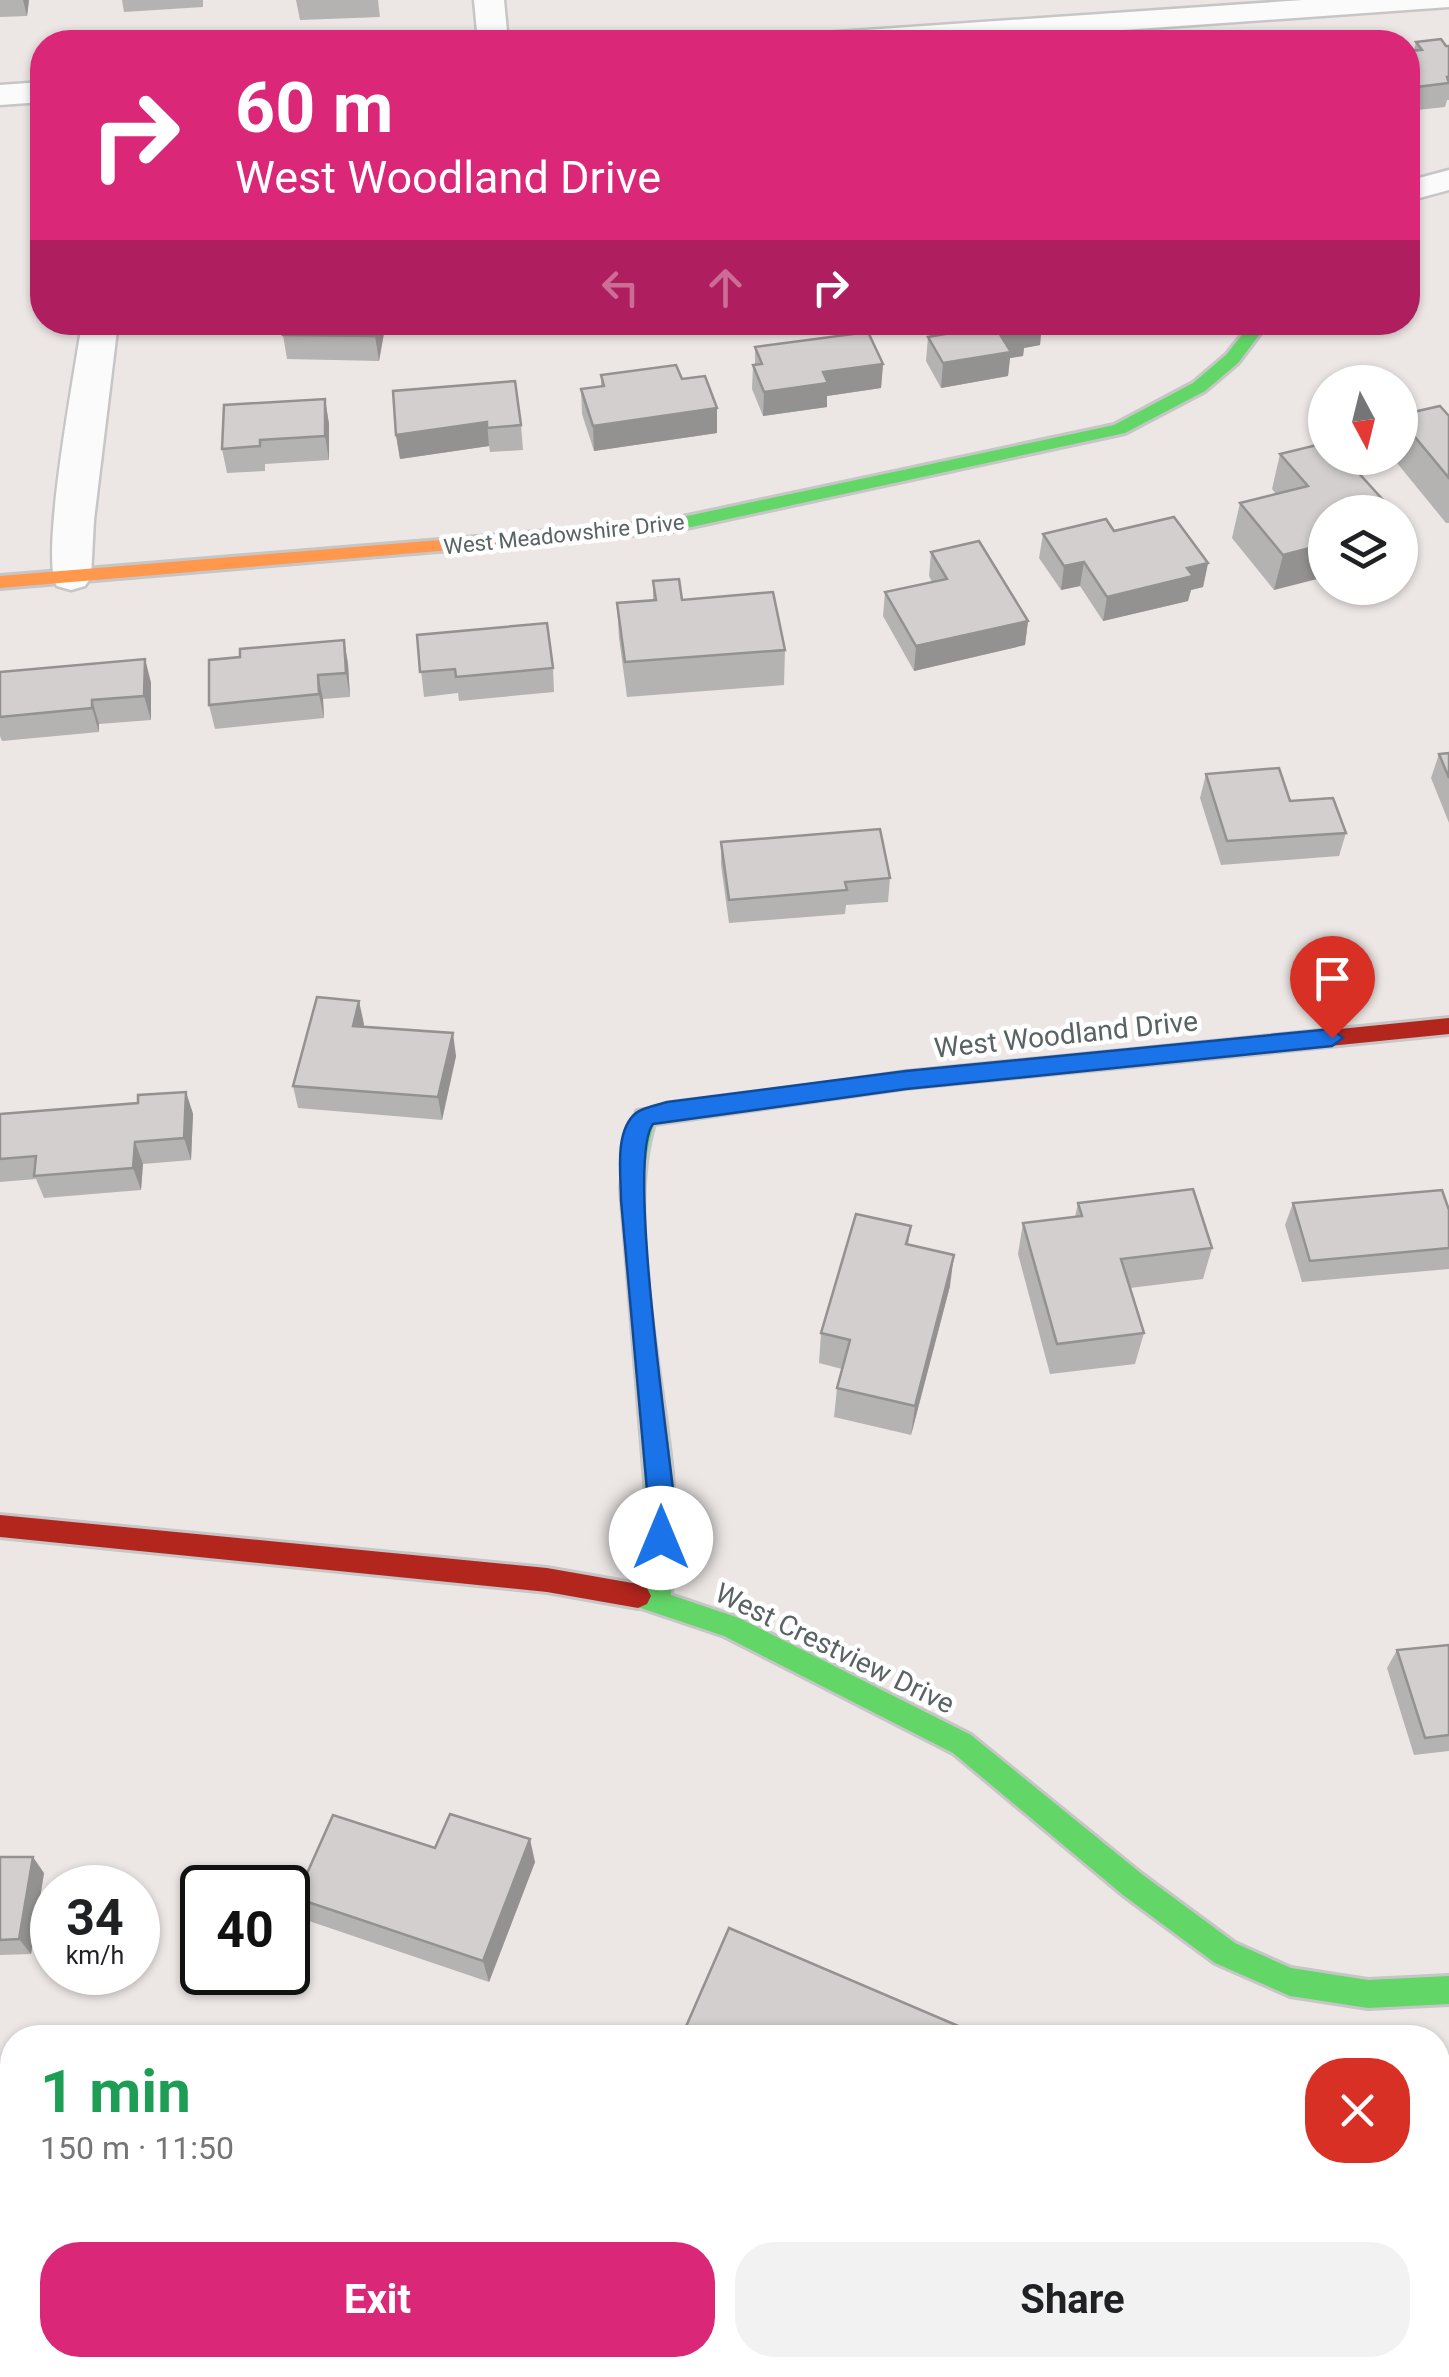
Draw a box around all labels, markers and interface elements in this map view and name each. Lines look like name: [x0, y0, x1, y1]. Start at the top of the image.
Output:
text: 60 m: [235, 67, 393, 149]
icon: right: [70, 70, 200, 200]
text: West Woodland Drive: [235, 151, 661, 204]
icon: left: [593, 260, 648, 315]
icon: ahead: [698, 260, 753, 315]
icon: right: [803, 260, 858, 315]
north arrow: [1308, 365, 1418, 475]
map controls: [1308, 365, 1418, 605]
button: layers: [1308, 495, 1418, 605]
street label: West Meadowshire Drive: [443, 509, 686, 560]
pin: [1290, 936, 1375, 1039]
icon: arrive: [1305, 951, 1360, 1006]
street label: West Woodland Drive: [932, 1004, 1200, 1065]
position arrow: [609, 1486, 713, 1590]
street label: West Crestview Drive: [710, 1576, 960, 1721]
speed limit sign: 40: [180, 1865, 310, 1995]
text: 34: [66, 1889, 124, 1947]
text: km/h: [66, 1941, 124, 1970]
text: 1 min: [40, 2056, 191, 2127]
button: close: [1305, 2058, 1410, 2163]
text: 150 m · 11:50: [40, 2129, 234, 2167]
button: Exit: [40, 2242, 715, 2357]
button: Share: [735, 2242, 1410, 2357]

